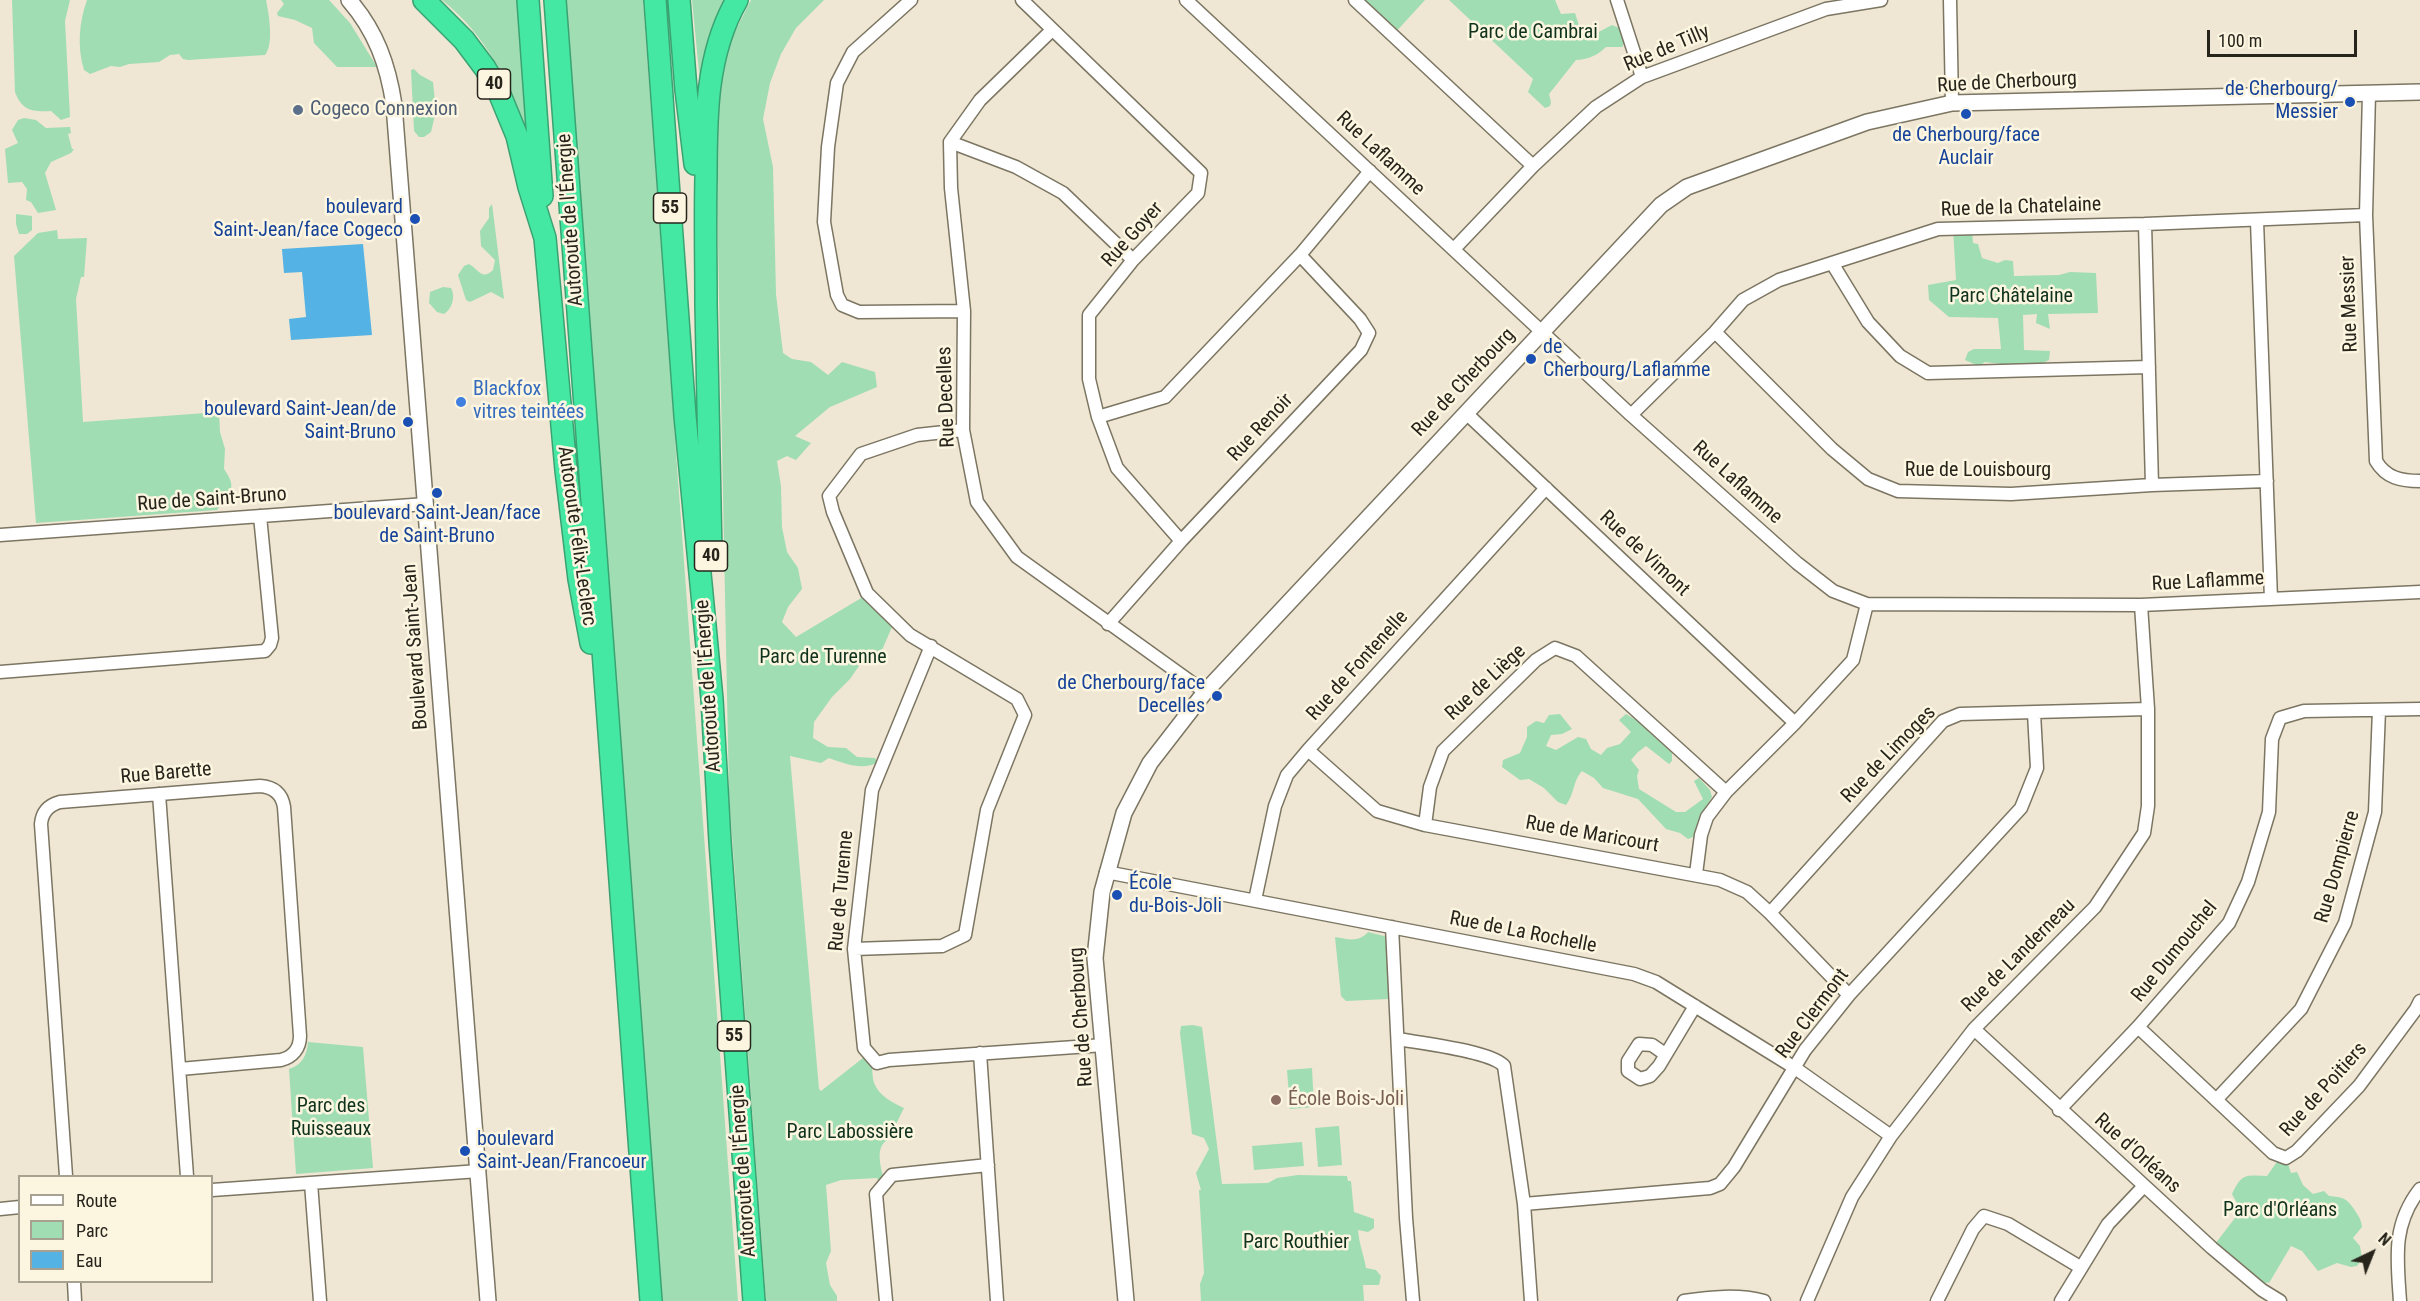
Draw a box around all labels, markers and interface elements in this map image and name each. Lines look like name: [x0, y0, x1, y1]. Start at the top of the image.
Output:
scale bar: [2210, 18, 2360, 56]
street label: Rue de Tilly: [1621, 20, 1713, 78]
park label: Parc de Cambrai: [1468, 21, 1598, 45]
text: 100 m: [2218, 30, 2262, 51]
street label: Rue de Cherbourg: [1936, 67, 2078, 99]
road number: 40: [478, 69, 510, 99]
place label: de Cherbourg/ Messier: [2225, 78, 2338, 125]
marker: de Cherbourg/ Messier: [2343, 95, 2357, 109]
place label: Cogeco Connexion: [310, 98, 458, 122]
marker: Cogeco Connexion: [291, 103, 305, 117]
street label: Rue Laflamme: [1331, 107, 1429, 201]
marker: de Cherbourg/face Auclair: [1959, 107, 1973, 121]
place label: de Cherbourg/face Auclair: [1892, 124, 2040, 171]
street label: Autoroute de l'Énergie: [553, 133, 589, 307]
road number: 55: [654, 193, 686, 223]
street label: Rue de la Chatelaine: [1940, 193, 2102, 223]
place label: boulevard Saint-Jean/face Cogeco: [213, 196, 403, 243]
street label: Rue Goyer: [1097, 197, 1169, 273]
marker: boulevard Saint-Jean/face Cogeco: [408, 212, 422, 226]
street label: Rue Messier: [2336, 255, 2364, 353]
park label: Parc Châtelaine: [1949, 285, 2073, 309]
street label: Rue de Cherbourg: [1408, 324, 1520, 442]
place label: de Cherbourg/Laflamme: [1543, 336, 1710, 383]
street label: Rue Decelles: [933, 346, 961, 448]
marker: de Cherbourg/Laflamme: [1524, 352, 1538, 366]
place label: Blackfox vitres teintées: [473, 378, 584, 425]
street label: Rue Renoir: [1223, 389, 1299, 467]
marker: Blackfox vitres teintées: [454, 395, 468, 409]
place label: boulevard Saint-Jean/de Saint-Bruno: [204, 398, 396, 445]
marker: boulevard Saint-Jean/de Saint-Bruno: [401, 415, 415, 429]
street label: Rue Laflamme: [1687, 436, 1787, 530]
street label: Autoroute Félix-Leclerc: [552, 445, 600, 627]
street label: Rue de Louisbourg: [1905, 459, 2051, 483]
street label: Rue de Saint-Bruno: [137, 483, 287, 517]
marker: boulevard Saint-Jean/face de Saint-Bruno: [430, 486, 444, 500]
place label: boulevard Saint-Jean/face de Saint-Bruno: [333, 502, 541, 549]
street label: Rue de Vimont: [1594, 506, 1694, 602]
road number: 40: [694, 541, 728, 571]
street label: Boulevard Saint-Jean: [398, 563, 434, 731]
street label: Rue Laflamme: [2151, 567, 2265, 597]
street label: Autoroute de l'Énergie: [691, 599, 727, 773]
street label: Rue de Fontenelle: [1302, 606, 1414, 726]
street label: Rue de Liège: [1441, 640, 1531, 726]
park label: Parc de Turenne: [759, 646, 887, 670]
place label: de Cherbourg/face Decelles: [1057, 672, 1205, 719]
marker: de Cherbourg/face Decelles: [1210, 689, 1224, 703]
street label: Rue de Limoges: [1837, 701, 1941, 809]
street label: Rue Barette: [120, 758, 212, 790]
street label: Rue Dompierre: [2310, 808, 2366, 926]
street label: Rue de Maricourt: [1523, 811, 1661, 859]
street label: Rue de Turenne: [825, 830, 859, 952]
place label: École du-Bois-Joli: [1129, 872, 1222, 919]
marker: École du-Bois-Joli: [1110, 888, 1124, 902]
street label: Rue de Landerneau: [1957, 894, 2081, 1018]
street label: Rue Dumouchel: [2127, 897, 2223, 1007]
street label: Rue de La Rochelle: [1447, 907, 1599, 959]
street label: Rue de Cherbourg: [1065, 946, 1099, 1088]
street label: Rue Clermont: [1771, 964, 1855, 1064]
road number: 55: [718, 1021, 750, 1051]
street label: Rue de Poitiers: [2275, 1038, 2373, 1142]
street label: Autoroute de l'Énergie: [726, 1084, 762, 1258]
place label: École Bois-Joli: [1288, 1088, 1404, 1112]
marker: École Bois-Joli: [1269, 1093, 1283, 1107]
park label: Parc des Ruisseaux: [291, 1095, 371, 1142]
street label: Rue d'Orléans: [2089, 1109, 2185, 1199]
park label: Parc Labossière: [787, 1121, 913, 1145]
place label: boulevard Saint-Jean/Francoeur: [477, 1128, 647, 1175]
marker: boulevard Saint-Jean/Francoeur: [458, 1144, 472, 1158]
legend: [18, 1175, 213, 1283]
text: Route: [76, 1190, 117, 1211]
park label: Parc d'Orléans: [2223, 1199, 2337, 1223]
text: Parc: [76, 1220, 108, 1241]
north arrow: [2342, 1223, 2402, 1283]
text: N: [2375, 1229, 2395, 1250]
park label: Parc Routhier: [1243, 1231, 1349, 1255]
text: Eau: [76, 1250, 102, 1271]

